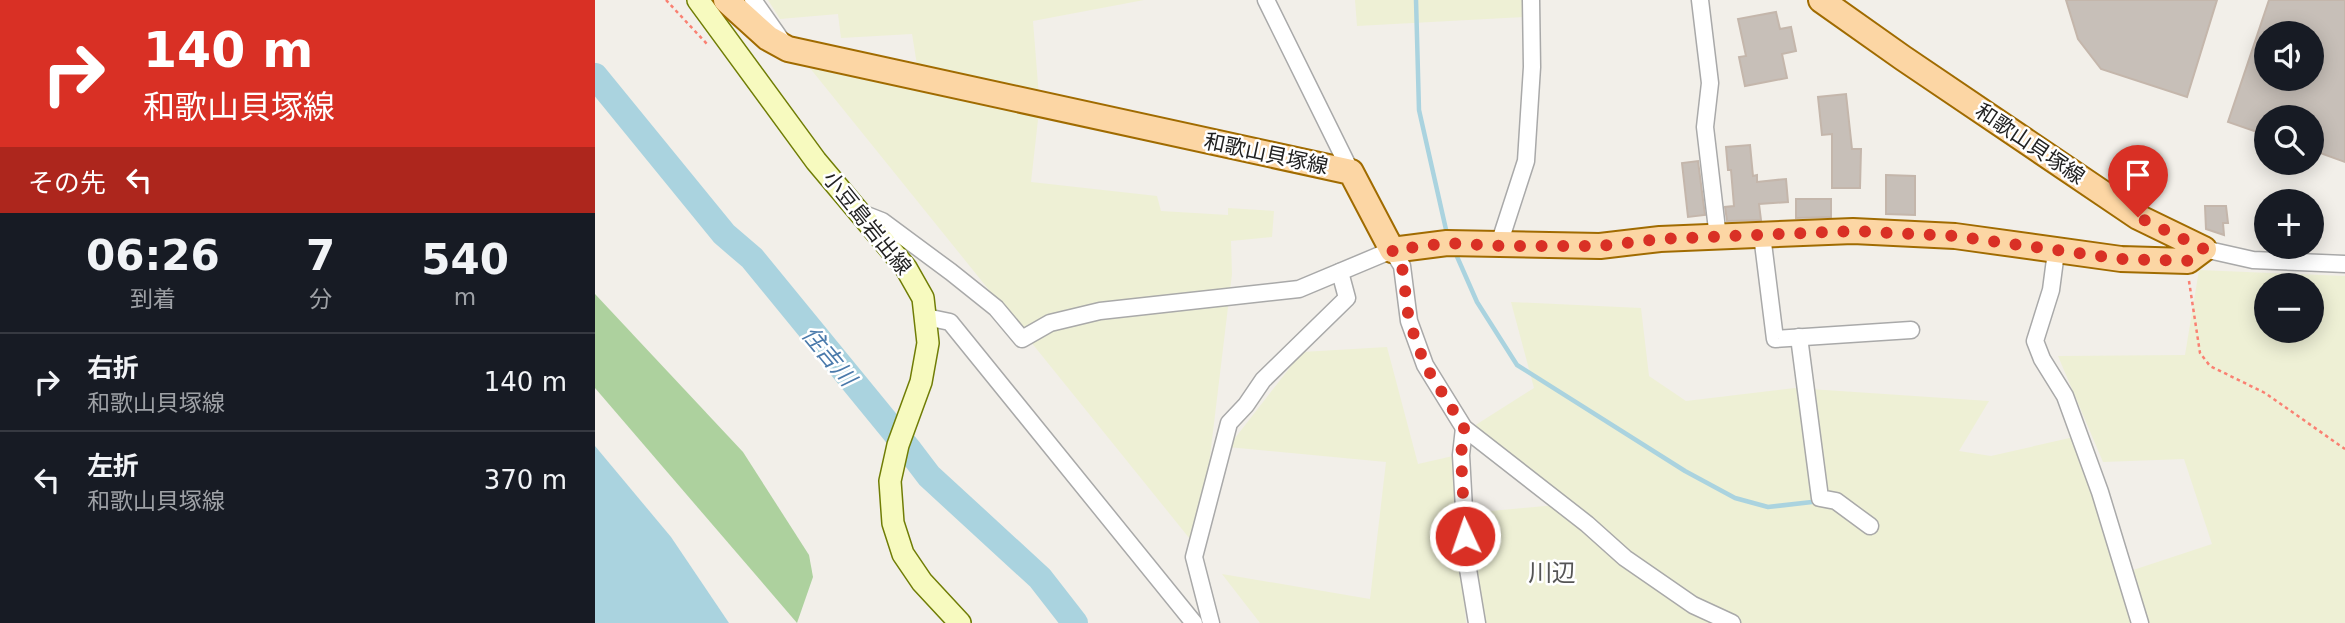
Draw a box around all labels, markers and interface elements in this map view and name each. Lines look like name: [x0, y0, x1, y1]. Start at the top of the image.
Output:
map controls: [2254, 21, 2324, 343]
button: sound: [2254, 21, 2324, 91]
text: 140 m: [143, 22, 313, 79]
icon: right: [28, 28, 119, 119]
text: 和歌山貝塚線: [143, 88, 335, 126]
street label: 和歌山貝塚線: [1971, 99, 2089, 189]
button: search: [2254, 105, 2324, 175]
street label: 和歌山貝塚線: [1202, 129, 1330, 179]
pin: [2108, 145, 2168, 217]
icon: arrive: [2119, 156, 2157, 194]
icon: left: [120, 161, 158, 199]
street label: 小豆島岩出線: [818, 166, 916, 280]
text: その先: [28, 168, 106, 198]
button: +: [2254, 189, 2324, 259]
text: 06:26: [86, 231, 220, 280]
text: 7: [306, 231, 335, 280]
text: 540: [421, 235, 509, 284]
button: −: [2254, 273, 2324, 343]
text: m: [454, 284, 476, 310]
text: 到着: [130, 286, 176, 312]
text: 分: [309, 286, 332, 312]
water label: 住吉川: [797, 321, 863, 393]
text: 右折: [87, 353, 139, 383]
icon: right: [28, 363, 66, 401]
text: 140 m: [484, 367, 567, 397]
text: 和歌山貝塚線: [87, 390, 225, 416]
text: 左折: [87, 451, 139, 481]
icon: left: [28, 461, 66, 499]
text: 370 m: [484, 465, 567, 495]
text: 和歌山貝塚線: [87, 488, 225, 514]
position arrow: [1428, 499, 1502, 573]
district label: 川辺: [1528, 559, 1576, 587]

